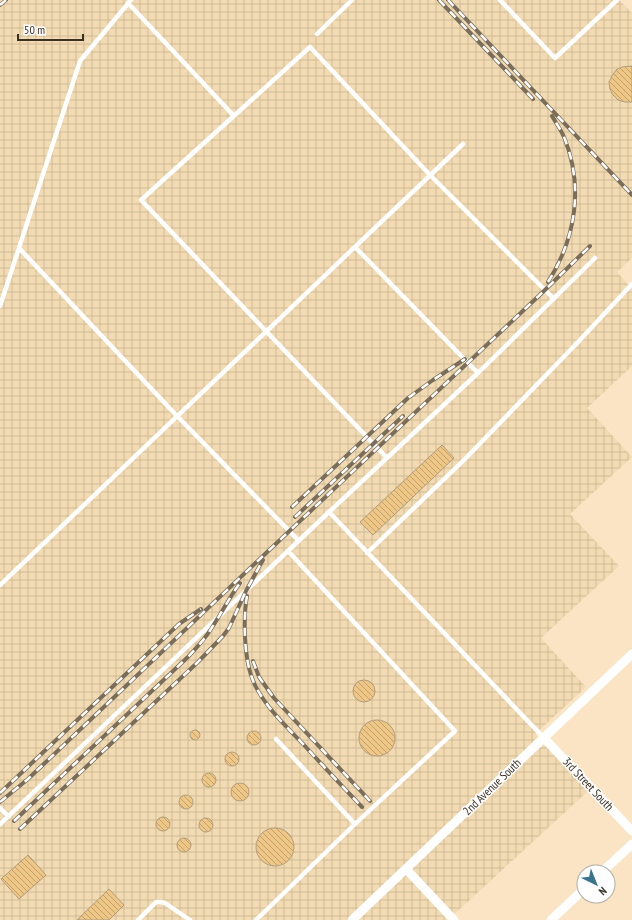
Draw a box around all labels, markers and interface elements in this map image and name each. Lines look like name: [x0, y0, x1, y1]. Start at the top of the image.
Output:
scale bar: [18, 16, 83, 42]
text: 50 m: [24, 22, 45, 37]
street label: 3rd Street South: [560, 754, 617, 814]
street label: 2nd Avenue South: [459, 755, 524, 818]
north arrow: [576, 864, 616, 904]
text: N: [596, 884, 610, 898]

